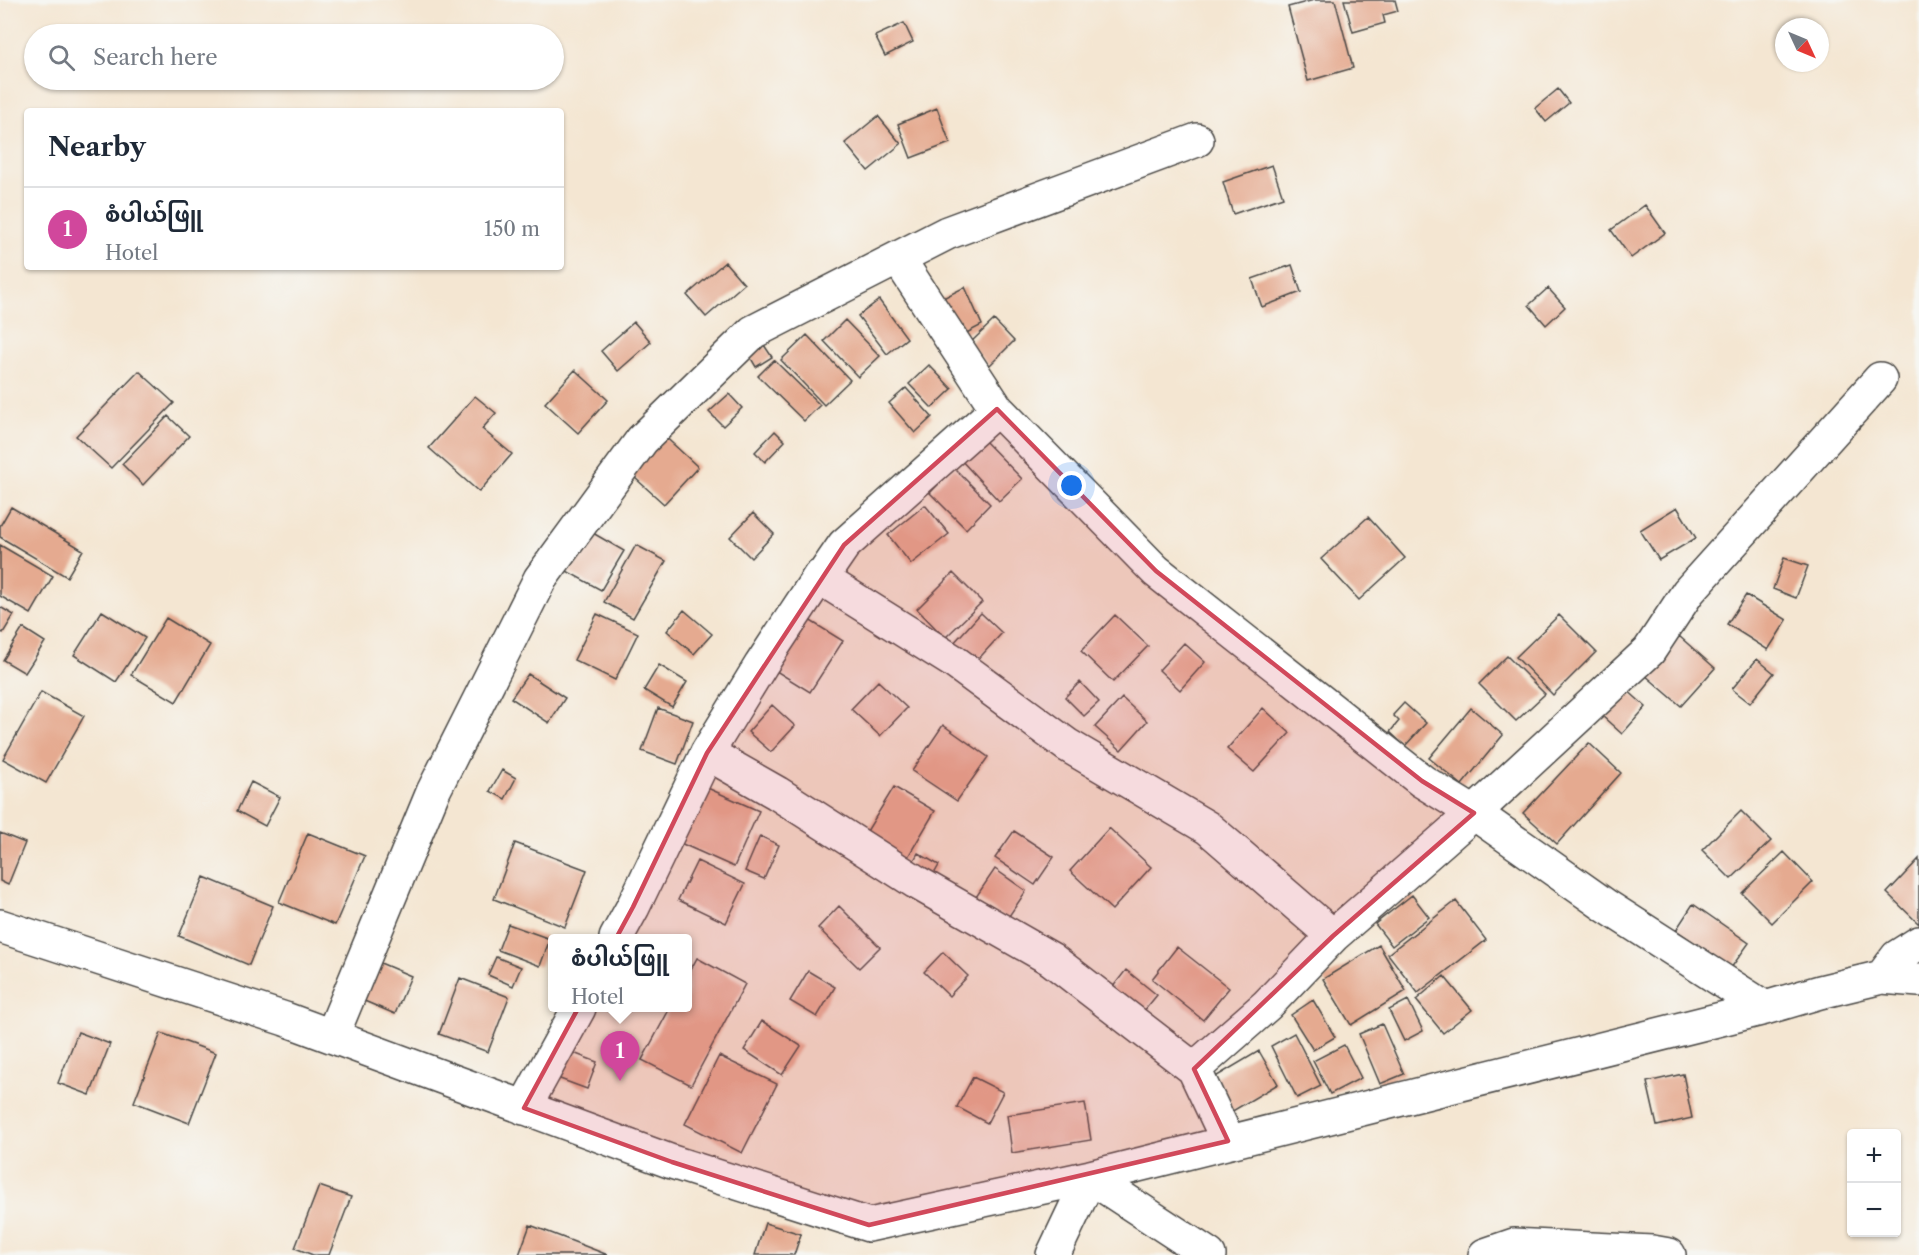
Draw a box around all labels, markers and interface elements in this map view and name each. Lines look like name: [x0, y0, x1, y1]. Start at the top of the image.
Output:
north arrow: [1775, 18, 1829, 72]
search box: [24, 24, 564, 90]
icon: search: [45, 41, 78, 74]
text: Search here: [93, 44, 218, 71]
text: Nearby: [48, 131, 146, 163]
text: စံပါယ်ဖြူ: [105, 201, 203, 228]
text: 1: [63, 217, 72, 241]
text: 150 m: [484, 217, 540, 241]
text: Hotel: [105, 241, 158, 265]
your location: [1057, 471, 1086, 500]
popup: [548, 934, 692, 1012]
text: စံပါယ်ဖြူ: [571, 945, 669, 972]
text: Hotel: [571, 985, 624, 1009]
pin: 1: [600, 1032, 640, 1081]
map controls: [1847, 1129, 1901, 1237]
button: +: [1847, 1129, 1901, 1183]
button: −: [1847, 1183, 1901, 1237]

